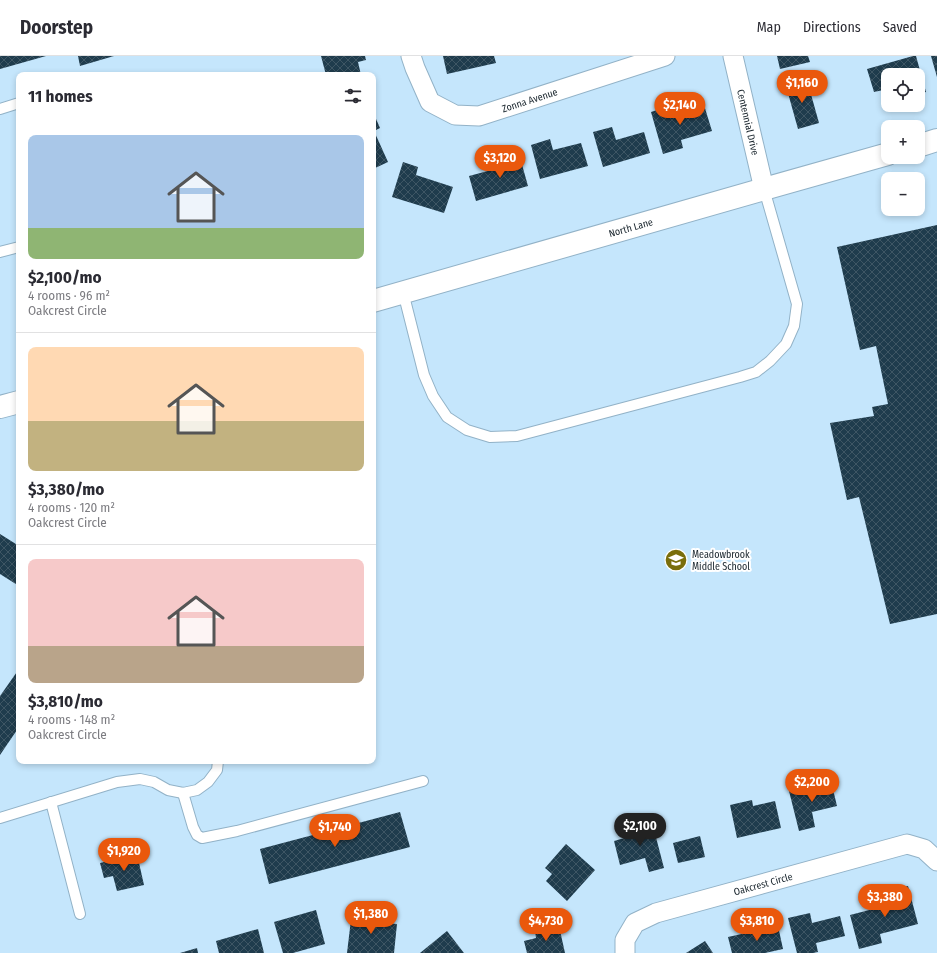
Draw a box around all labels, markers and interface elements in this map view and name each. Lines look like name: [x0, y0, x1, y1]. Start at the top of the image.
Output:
text: Doorstep: [20, 16, 93, 39]
text: Map: [757, 19, 781, 36]
text: Directions: [803, 19, 861, 36]
text: Saved: [883, 19, 917, 36]
map controls: [881, 68, 925, 216]
button: locate: [881, 68, 925, 112]
pin: $1,160: [769, 70, 835, 104]
text: $1,160: [786, 75, 818, 90]
icon: filters: [342, 85, 364, 107]
text: 11 homes: [28, 86, 93, 107]
street label: Zonna Avenue: [500, 86, 559, 115]
street label: Centennial Drive: [734, 88, 761, 157]
pin: $2,140: [647, 92, 713, 126]
text: $2,140: [663, 97, 697, 112]
button: +: [881, 120, 925, 164]
pin: $3,120: [467, 145, 533, 179]
text: $3,120: [484, 150, 516, 165]
icon: home: [160, 161, 232, 233]
button: −: [881, 172, 925, 216]
street label: North Lane: [607, 216, 654, 240]
text: $2,100/mo: [28, 267, 102, 288]
text: 4 rooms · 96 m²: [28, 288, 110, 303]
text: Oakcrest Circle: [28, 303, 107, 318]
icon: home: [160, 373, 232, 445]
text: $3,380/mo: [28, 479, 104, 500]
text: 4 rooms · 120 m²: [28, 500, 115, 515]
text: Oakcrest Circle: [28, 515, 107, 530]
school or university icon: Meadowbrook Middle School: [663, 547, 689, 573]
place label: Meadowbrook Middle School: [692, 549, 750, 573]
icon: home: [160, 585, 232, 657]
text: $3,810/mo: [28, 691, 103, 712]
text: 4 rooms · 148 m²: [28, 712, 115, 727]
text: Oakcrest Circle: [28, 727, 107, 742]
pin: $2,200: [779, 769, 845, 803]
text: $2,200: [794, 774, 830, 789]
pin: $2,100: [607, 813, 673, 847]
pin: $1,740: [302, 814, 368, 848]
text: $2,100: [623, 818, 657, 833]
text: $1,740: [318, 819, 352, 834]
pin: $1,920: [91, 838, 157, 872]
text: $1,920: [107, 843, 141, 858]
street label: Oakcrest Circle: [732, 871, 794, 898]
pin: $3,380: [852, 884, 918, 918]
text: $3,380: [867, 889, 903, 904]
pin: $1,380: [338, 901, 404, 935]
text: $1,380: [354, 906, 388, 921]
pin: $4,730: [513, 908, 579, 942]
pin: $3,810: [724, 908, 790, 942]
text: $4,730: [529, 913, 563, 928]
text: $3,810: [740, 913, 774, 928]

